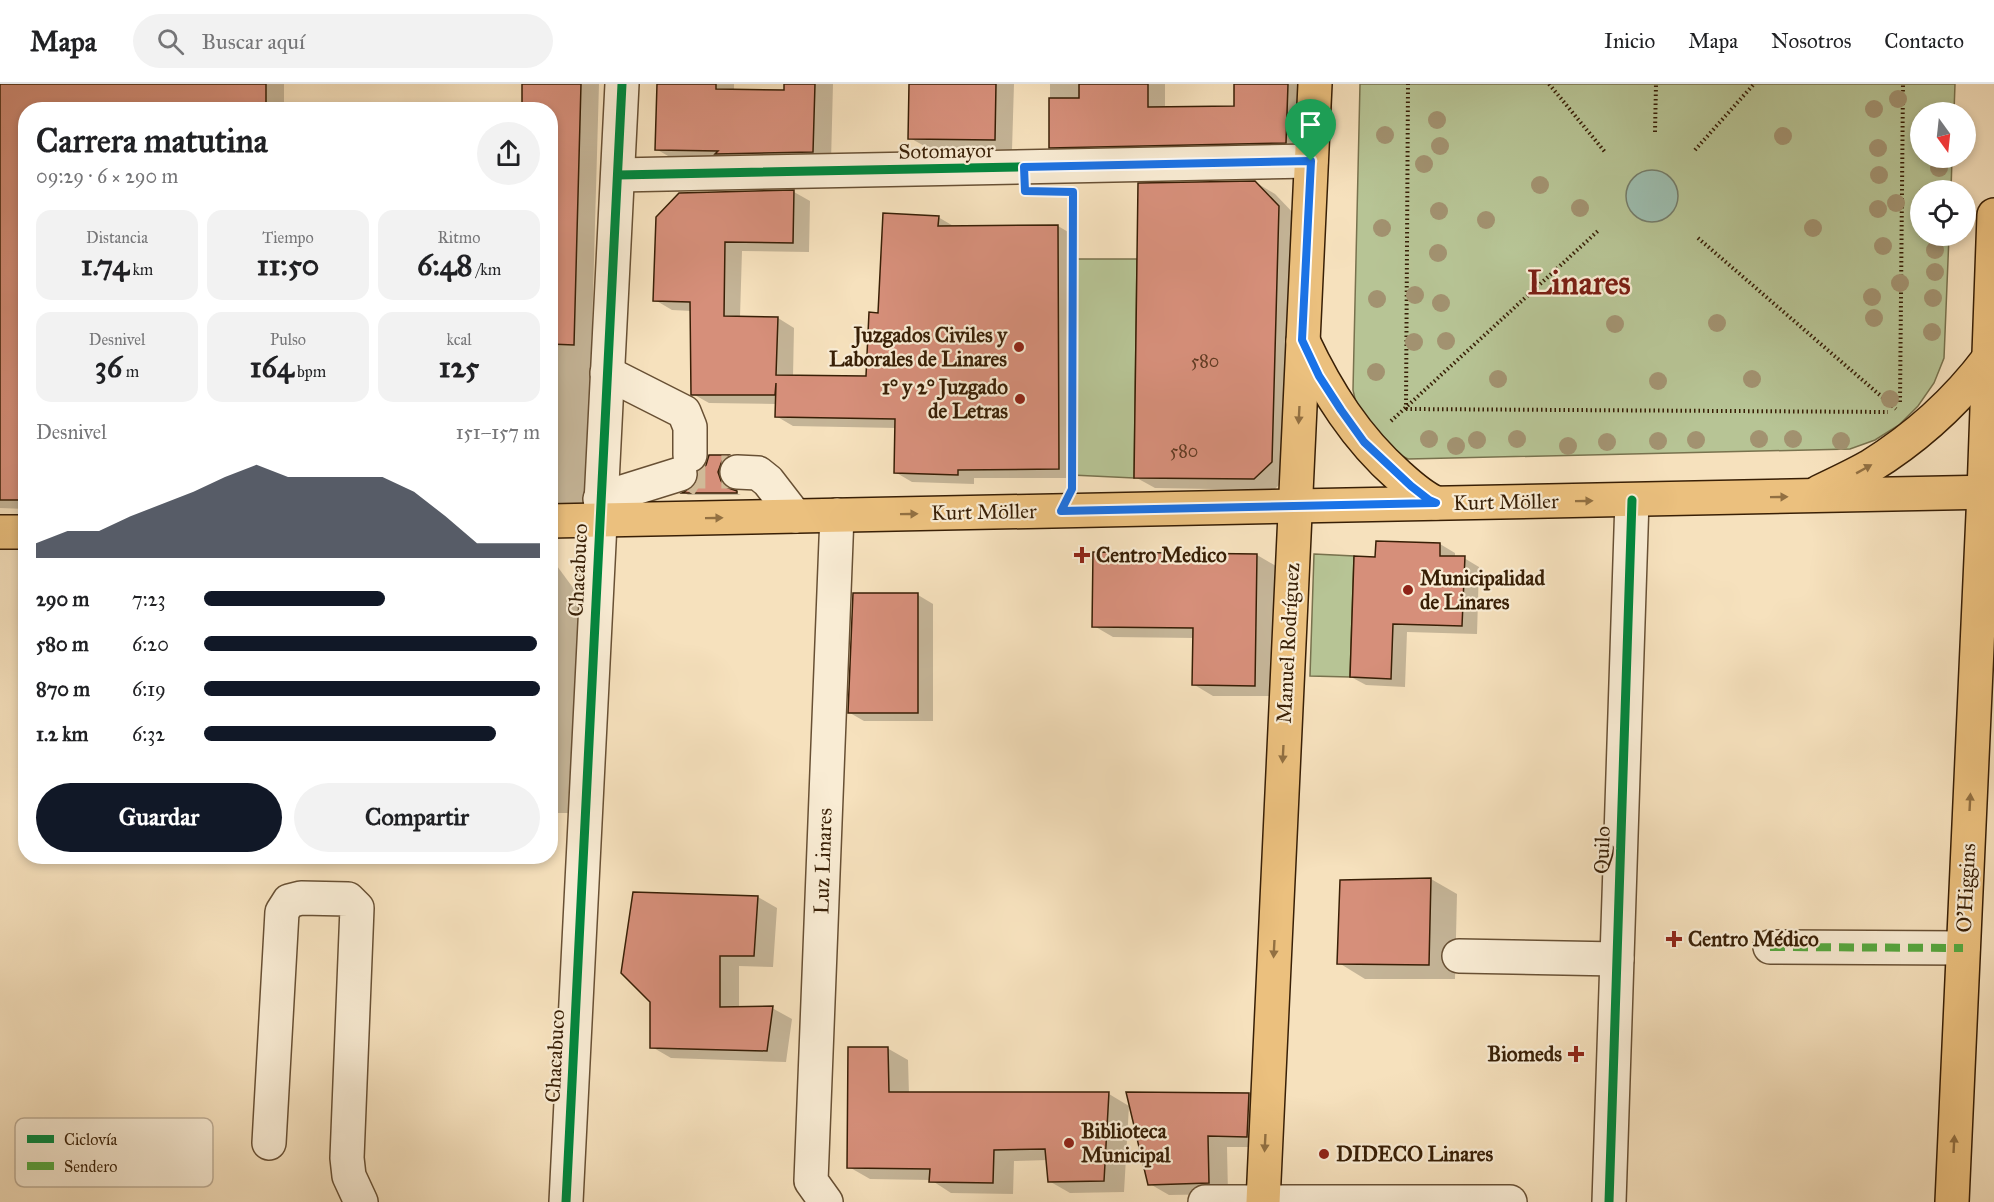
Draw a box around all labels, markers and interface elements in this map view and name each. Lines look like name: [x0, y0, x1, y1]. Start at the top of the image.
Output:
search box: [133, 14, 553, 68]
text: Mapa: [30, 24, 97, 59]
icon: search: [154, 25, 187, 58]
text: Buscar aquí: [202, 28, 305, 55]
text: Inicio: [1604, 28, 1655, 54]
text: Mapa: [1688, 28, 1738, 54]
text: Nosotros: [1771, 28, 1851, 54]
text: Contacto: [1884, 28, 1964, 54]
pin: [1285, 99, 1336, 161]
north arrow: [1910, 102, 1976, 168]
map controls: [1910, 102, 1976, 246]
icon: arrive: [1294, 108, 1327, 141]
text: Carrera matutina: [36, 121, 268, 161]
button: share: [477, 122, 540, 185]
street label: Sotomayor: [898, 137, 994, 165]
text: 09:29 · 6 × 290 m: [36, 164, 178, 188]
button: locate: [1910, 180, 1976, 246]
text: Distancia: [86, 228, 148, 247]
text: Tiempo: [262, 228, 314, 247]
text: Ritmo: [438, 228, 480, 247]
text: 1.74: [81, 247, 129, 283]
text: 11:50: [257, 247, 319, 283]
text: 6:48: [417, 247, 472, 283]
text: km: [129, 260, 153, 279]
text: /km: [472, 260, 501, 279]
district label: Linares: [1527, 263, 1631, 303]
place label: Juzgados Civiles y Laborales de Linares: [829, 322, 1008, 372]
text: Desnivel: [89, 330, 145, 349]
text: Pulso: [270, 330, 306, 349]
text: kcal: [446, 330, 472, 349]
marker: Juzgados Civiles y Laborales de Linares: [1012, 340, 1026, 354]
text: 36: [95, 349, 122, 385]
text: 164: [250, 349, 294, 385]
text: 125: [439, 349, 479, 385]
house number: 580: [1191, 350, 1219, 372]
text: m: [122, 362, 139, 381]
text: bpm: [294, 362, 326, 381]
place label: 1° y 2° Juzgado de Letras: [882, 374, 1008, 424]
marker: 1° y 2° Juzgado de Letras: [1013, 392, 1027, 406]
one-way arrow: [1294, 406, 1303, 425]
text: Desnivel: [36, 420, 107, 444]
text: 151–157 m: [456, 420, 540, 444]
house number: 580: [1170, 440, 1198, 462]
one-way arrow: [1856, 464, 1873, 474]
street label: Kurt Möller: [1453, 488, 1559, 516]
one-way arrow: [1769, 492, 1788, 502]
one-way arrow: [1574, 496, 1593, 505]
street label: Kurt Möller: [931, 498, 1037, 526]
one-way arrow: [899, 509, 918, 519]
one-way arrow: [704, 513, 723, 523]
street label: Chacabuco: [563, 522, 593, 617]
place label: Centro Medico: [1096, 542, 1227, 568]
marker: Centro Medico: [1073, 546, 1091, 564]
street label: Manuel Rodríguez: [1271, 562, 1305, 724]
place label: Municipalidad de Linares: [1420, 565, 1545, 615]
marker: Municipalidad de Linares: [1401, 583, 1415, 597]
text: 290 m: [36, 587, 89, 611]
text: 7:23: [132, 587, 166, 611]
text: 580 m: [36, 632, 89, 656]
text: 6:20: [132, 632, 169, 656]
text: 870 m: [36, 677, 90, 701]
text: 6:19: [132, 677, 166, 701]
text: 1.2 km: [36, 722, 88, 746]
text: 6:32: [132, 722, 165, 746]
one-way arrow: [1278, 744, 1287, 763]
button: Guardar: [36, 783, 282, 852]
button: Compartir: [294, 783, 540, 852]
one-way arrow: [1966, 792, 1975, 811]
street label: Luz Linares: [808, 807, 838, 915]
street label: Quilo: [1588, 825, 1616, 875]
street label: O'Higgins: [1951, 843, 1981, 933]
place label: Centro Médico: [1688, 926, 1819, 952]
marker: Centro Médico: [1665, 930, 1683, 948]
one-way arrow: [1270, 939, 1279, 958]
street label: Chacabuco: [540, 1008, 570, 1103]
place label: Biomeds: [1487, 1041, 1562, 1067]
marker: Biomeds: [1567, 1045, 1585, 1063]
legend: [15, 1118, 213, 1187]
place label: Biblioteca Municipal: [1081, 1118, 1172, 1168]
text: Ciclovía: [64, 1130, 117, 1149]
one-way arrow: [1261, 1134, 1270, 1153]
one-way arrow: [1950, 1134, 1959, 1153]
marker: Biblioteca Municipal: [1062, 1136, 1076, 1150]
place label: DIDECO Linares: [1336, 1141, 1493, 1167]
marker: DIDECO Linares: [1317, 1147, 1331, 1161]
text: Sendero: [64, 1157, 117, 1176]

